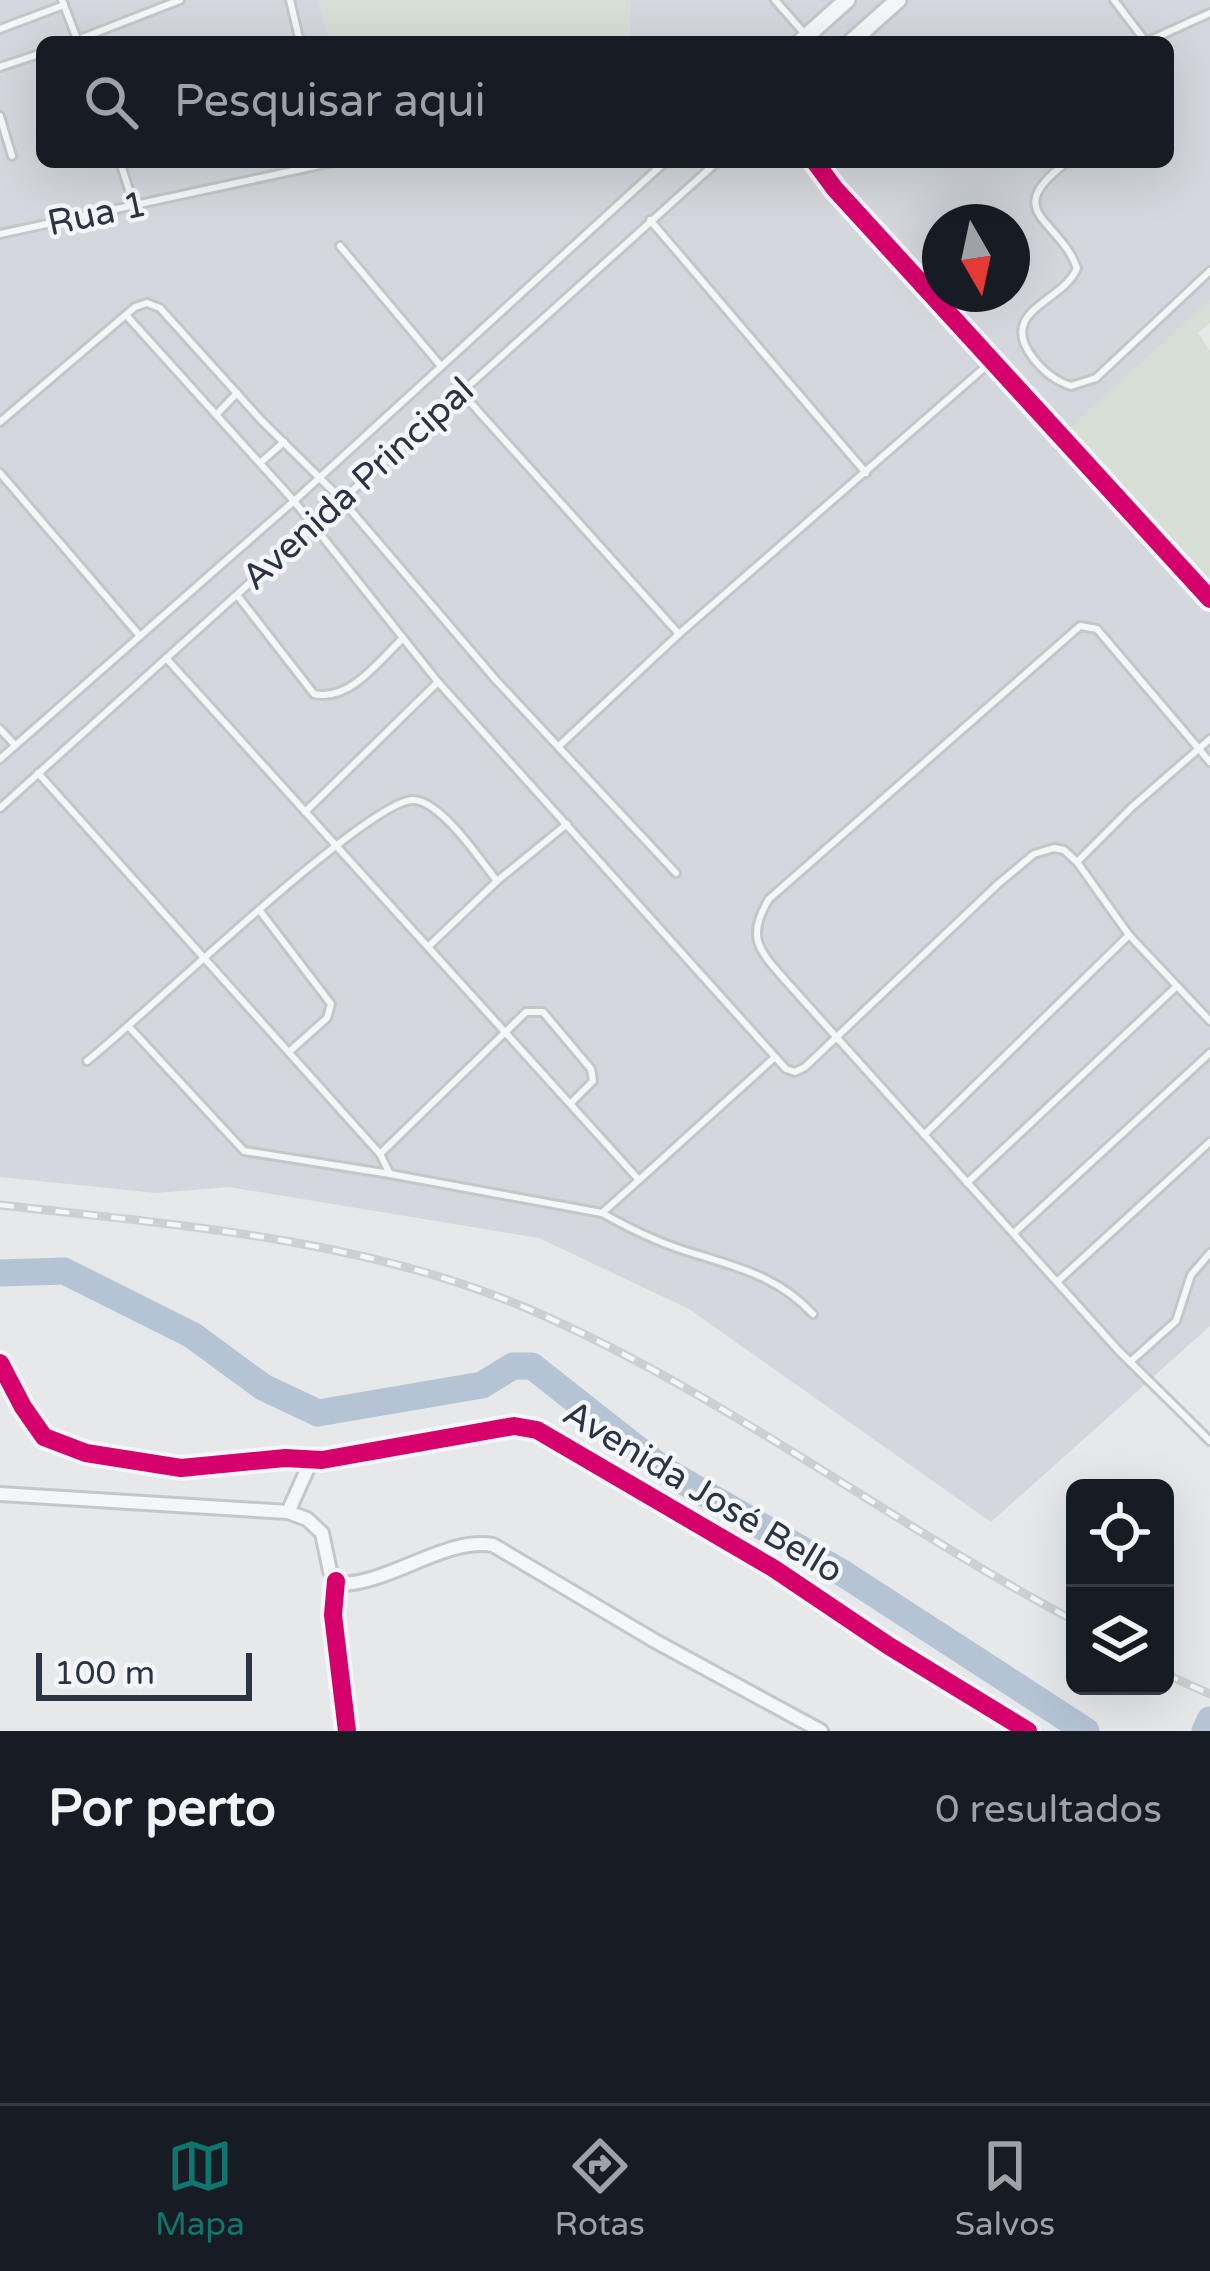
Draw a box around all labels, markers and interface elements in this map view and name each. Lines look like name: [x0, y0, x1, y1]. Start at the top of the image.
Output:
search box: [36, 36, 1174, 168]
icon: search: [78, 69, 144, 135]
text: Pesquisar aqui: [174, 75, 486, 129]
street label: Rua 1: [44, 183, 150, 245]
north arrow: [922, 204, 1030, 312]
street label: Avenida Principal: [233, 369, 483, 599]
street label: Avenida José Bello: [555, 1392, 851, 1592]
map controls: [1066, 1479, 1174, 1695]
button: locate: [1066, 1479, 1174, 1587]
button: layers: [1066, 1587, 1174, 1695]
scale bar: [36, 1647, 252, 1700]
text: 100 m: [54, 1654, 155, 1693]
text: Por perto: [48, 1778, 276, 1840]
text: 0 resultados: [935, 1786, 1162, 1833]
tab: Mapa: [155, 2133, 245, 2244]
tab: Rotas: [555, 2133, 645, 2244]
tab: Salvos: [955, 2133, 1055, 2244]

